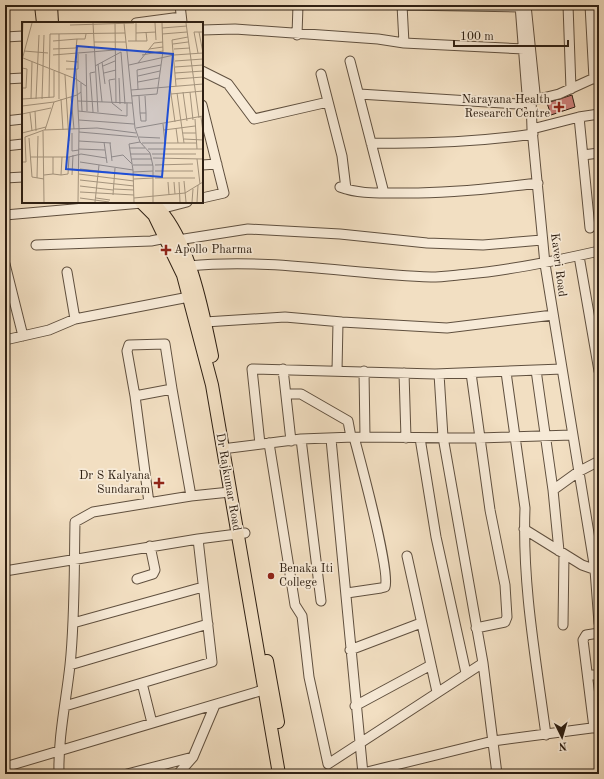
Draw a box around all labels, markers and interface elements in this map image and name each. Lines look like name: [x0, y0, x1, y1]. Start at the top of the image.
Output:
inset map: [22, 22, 203, 203]
scale bar: [454, 22, 568, 48]
text: 100 m: [460, 31, 494, 43]
place label: Narayana Health Research Centre: [462, 94, 550, 120]
marker: Narayana Health Research Centre: [553, 101, 565, 113]
street label: Kaveri Road: [548, 232, 568, 298]
place label: Apollo Pharma: [174, 244, 252, 256]
marker: Apollo Pharma: [161, 245, 171, 255]
street label: Dr Rajkumar Road: [213, 432, 243, 532]
place label: Dr S Kalyana Sundaram: [79, 470, 150, 496]
marker: Dr S Kalyana Sundaram: [153, 477, 165, 489]
place label: Benaka Iti College: [279, 563, 333, 589]
marker: Benaka Iti College: [266, 571, 276, 581]
north arrow: [542, 717, 582, 757]
text: N: [557, 740, 567, 751]

